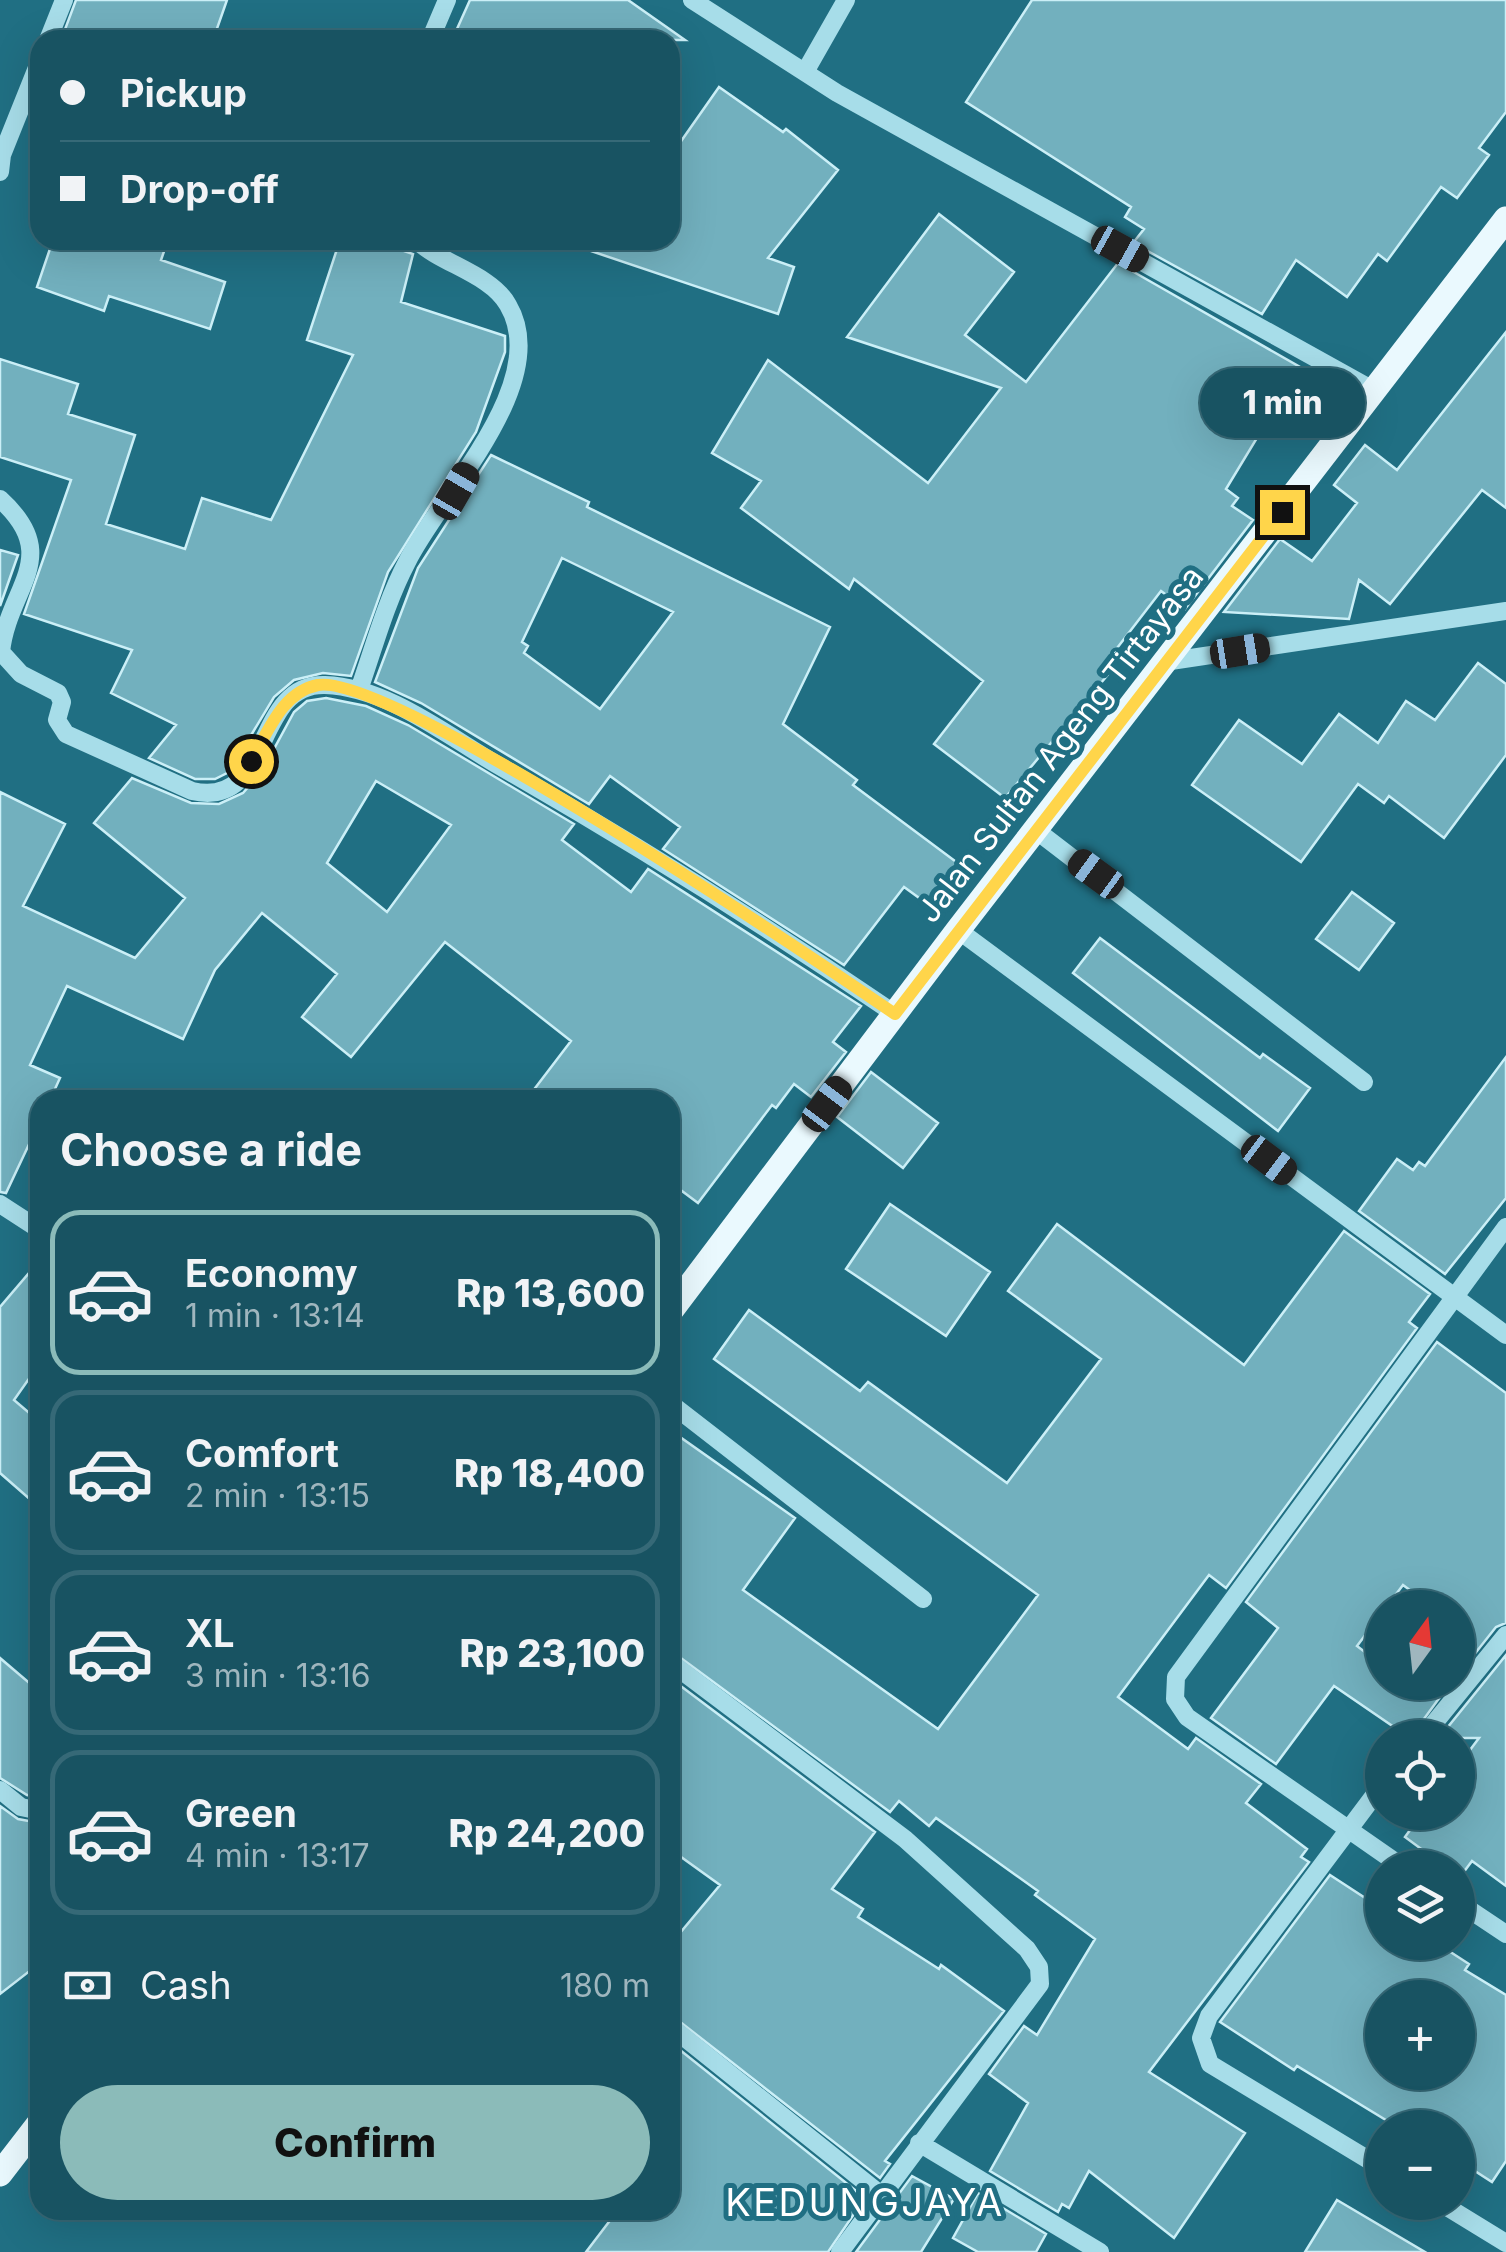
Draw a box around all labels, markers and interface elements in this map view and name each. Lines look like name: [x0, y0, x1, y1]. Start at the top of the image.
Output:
text: Pickup: [120, 70, 247, 116]
text: Drop-off: [120, 166, 279, 212]
car: [1086, 221, 1154, 277]
callout: 1 min: [1200, 367, 1364, 437]
text: 1 min: [1242, 383, 1323, 422]
car: [428, 458, 484, 524]
route end: [1260, 490, 1305, 535]
street label: Jalan Sultan Ageng Tirtayasa: [909, 558, 1211, 930]
car: [1208, 631, 1272, 671]
route start: [229, 739, 274, 784]
car: [1063, 844, 1129, 904]
car: [797, 1071, 857, 1137]
text: Choose a ride: [60, 1122, 362, 1177]
car: [1236, 1130, 1302, 1190]
icon: car: [65, 1248, 155, 1338]
text: Economy: [185, 1250, 358, 1296]
text: Rp 13,600: [456, 1270, 645, 1316]
text: 1 min · 13:14: [185, 1296, 365, 1335]
icon: car: [65, 1428, 155, 1518]
text: Comfort: [185, 1430, 339, 1476]
text: Rp 18,400: [454, 1450, 645, 1496]
text: 2 min · 13:15: [185, 1476, 370, 1515]
north arrow: [1365, 1590, 1475, 1700]
map controls: [1365, 1590, 1475, 2220]
icon: car: [65, 1608, 155, 1698]
text: XL: [185, 1610, 235, 1656]
text: Rp 23,100: [460, 1630, 645, 1676]
text: 3 min · 13:16: [185, 1656, 371, 1695]
button: locate: [1365, 1720, 1475, 1830]
icon: car: [65, 1788, 155, 1878]
text: Green: [185, 1790, 297, 1836]
text: Rp 24,200: [449, 1810, 645, 1856]
text: 4 min · 13:17: [185, 1836, 370, 1875]
button: layers: [1365, 1850, 1475, 1960]
icon: cash: [60, 1958, 115, 2013]
text: Cash: [140, 1962, 232, 2008]
text: 180 m: [560, 1966, 650, 2005]
button: +: [1365, 1980, 1475, 2090]
button: Confirm: [60, 2085, 650, 2200]
button: −: [1365, 2110, 1475, 2220]
district label: KEDUNGJAYA: [725, 2179, 1005, 2225]

